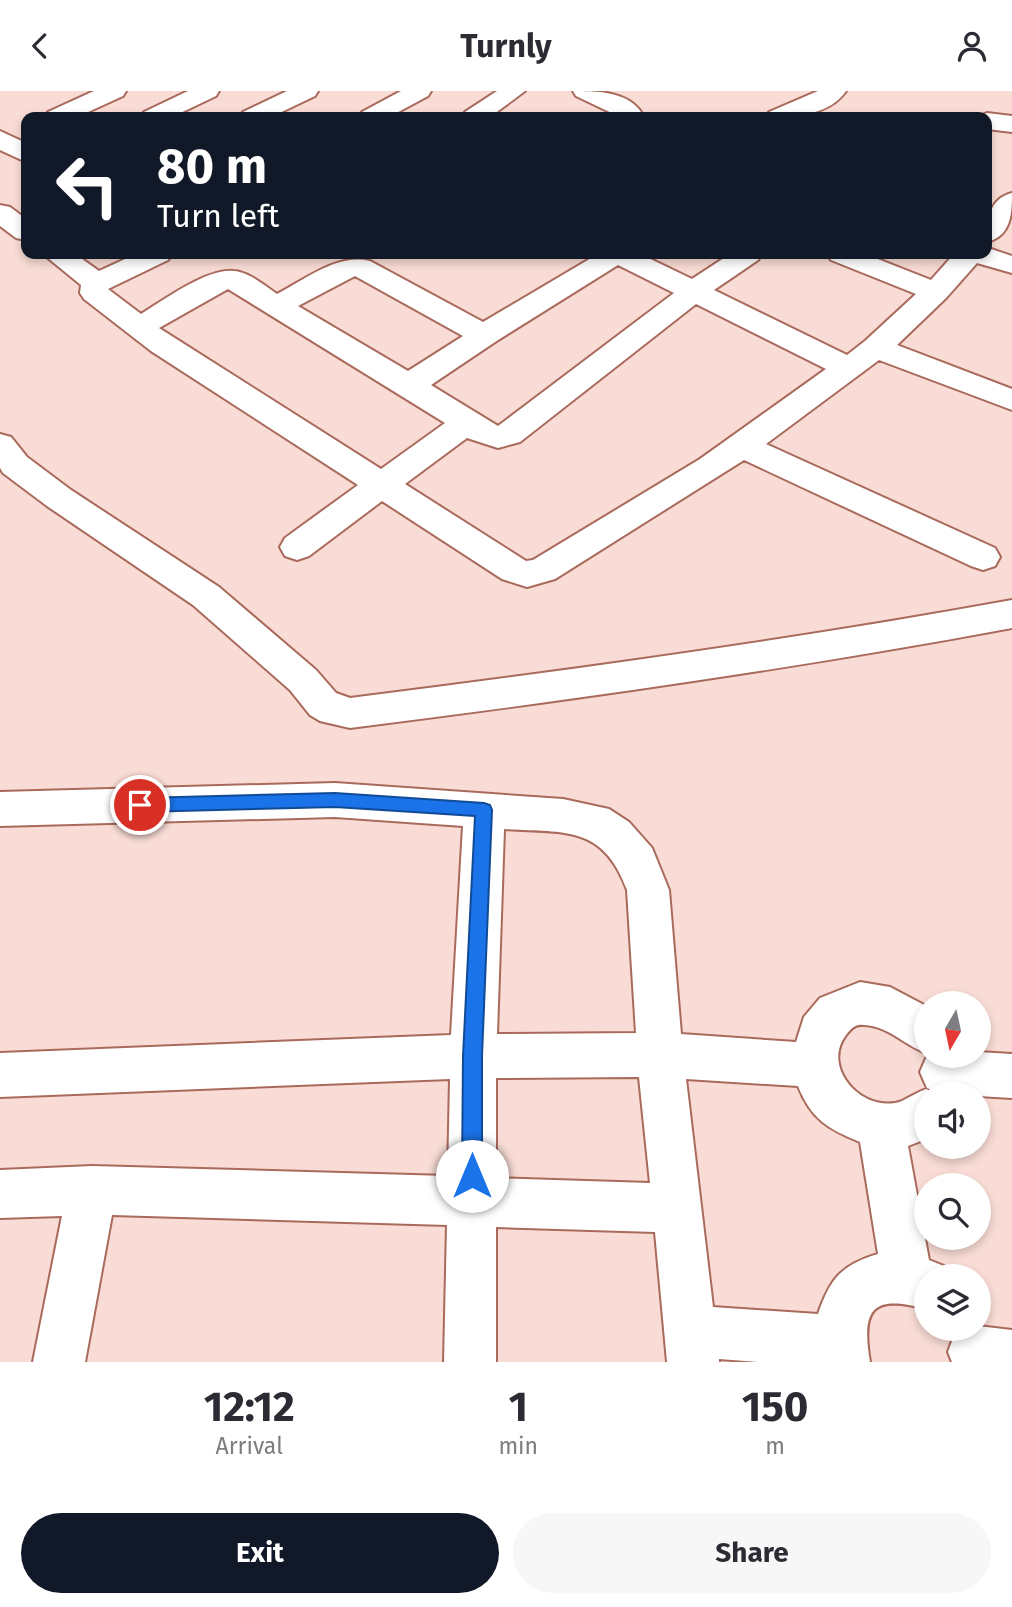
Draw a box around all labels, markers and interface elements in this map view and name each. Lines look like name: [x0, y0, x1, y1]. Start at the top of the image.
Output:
icon: back: [21, 27, 59, 65]
text: Turnly: [460, 27, 552, 65]
icon: person: [953, 27, 991, 65]
text: 80 m: [157, 137, 267, 196]
icon: left: [42, 140, 133, 231]
text: Turn left: [157, 197, 279, 235]
pin: [110, 775, 170, 835]
icon: arrive: [121, 786, 159, 824]
north arrow: [914, 991, 990, 1067]
map controls: [914, 991, 991, 1341]
button: sound: [914, 1082, 991, 1159]
position arrow: [435, 1139, 509, 1213]
button: search: [914, 1173, 991, 1250]
button: layers: [914, 1264, 991, 1341]
text: 12:12: [204, 1382, 295, 1432]
text: 1: [508, 1382, 528, 1432]
text: 150: [742, 1382, 808, 1432]
text: Arrival: [215, 1432, 283, 1460]
text: min: [498, 1432, 538, 1460]
text: m: [765, 1432, 785, 1460]
button: Exit: [21, 1513, 499, 1593]
button: Share: [513, 1513, 991, 1593]

